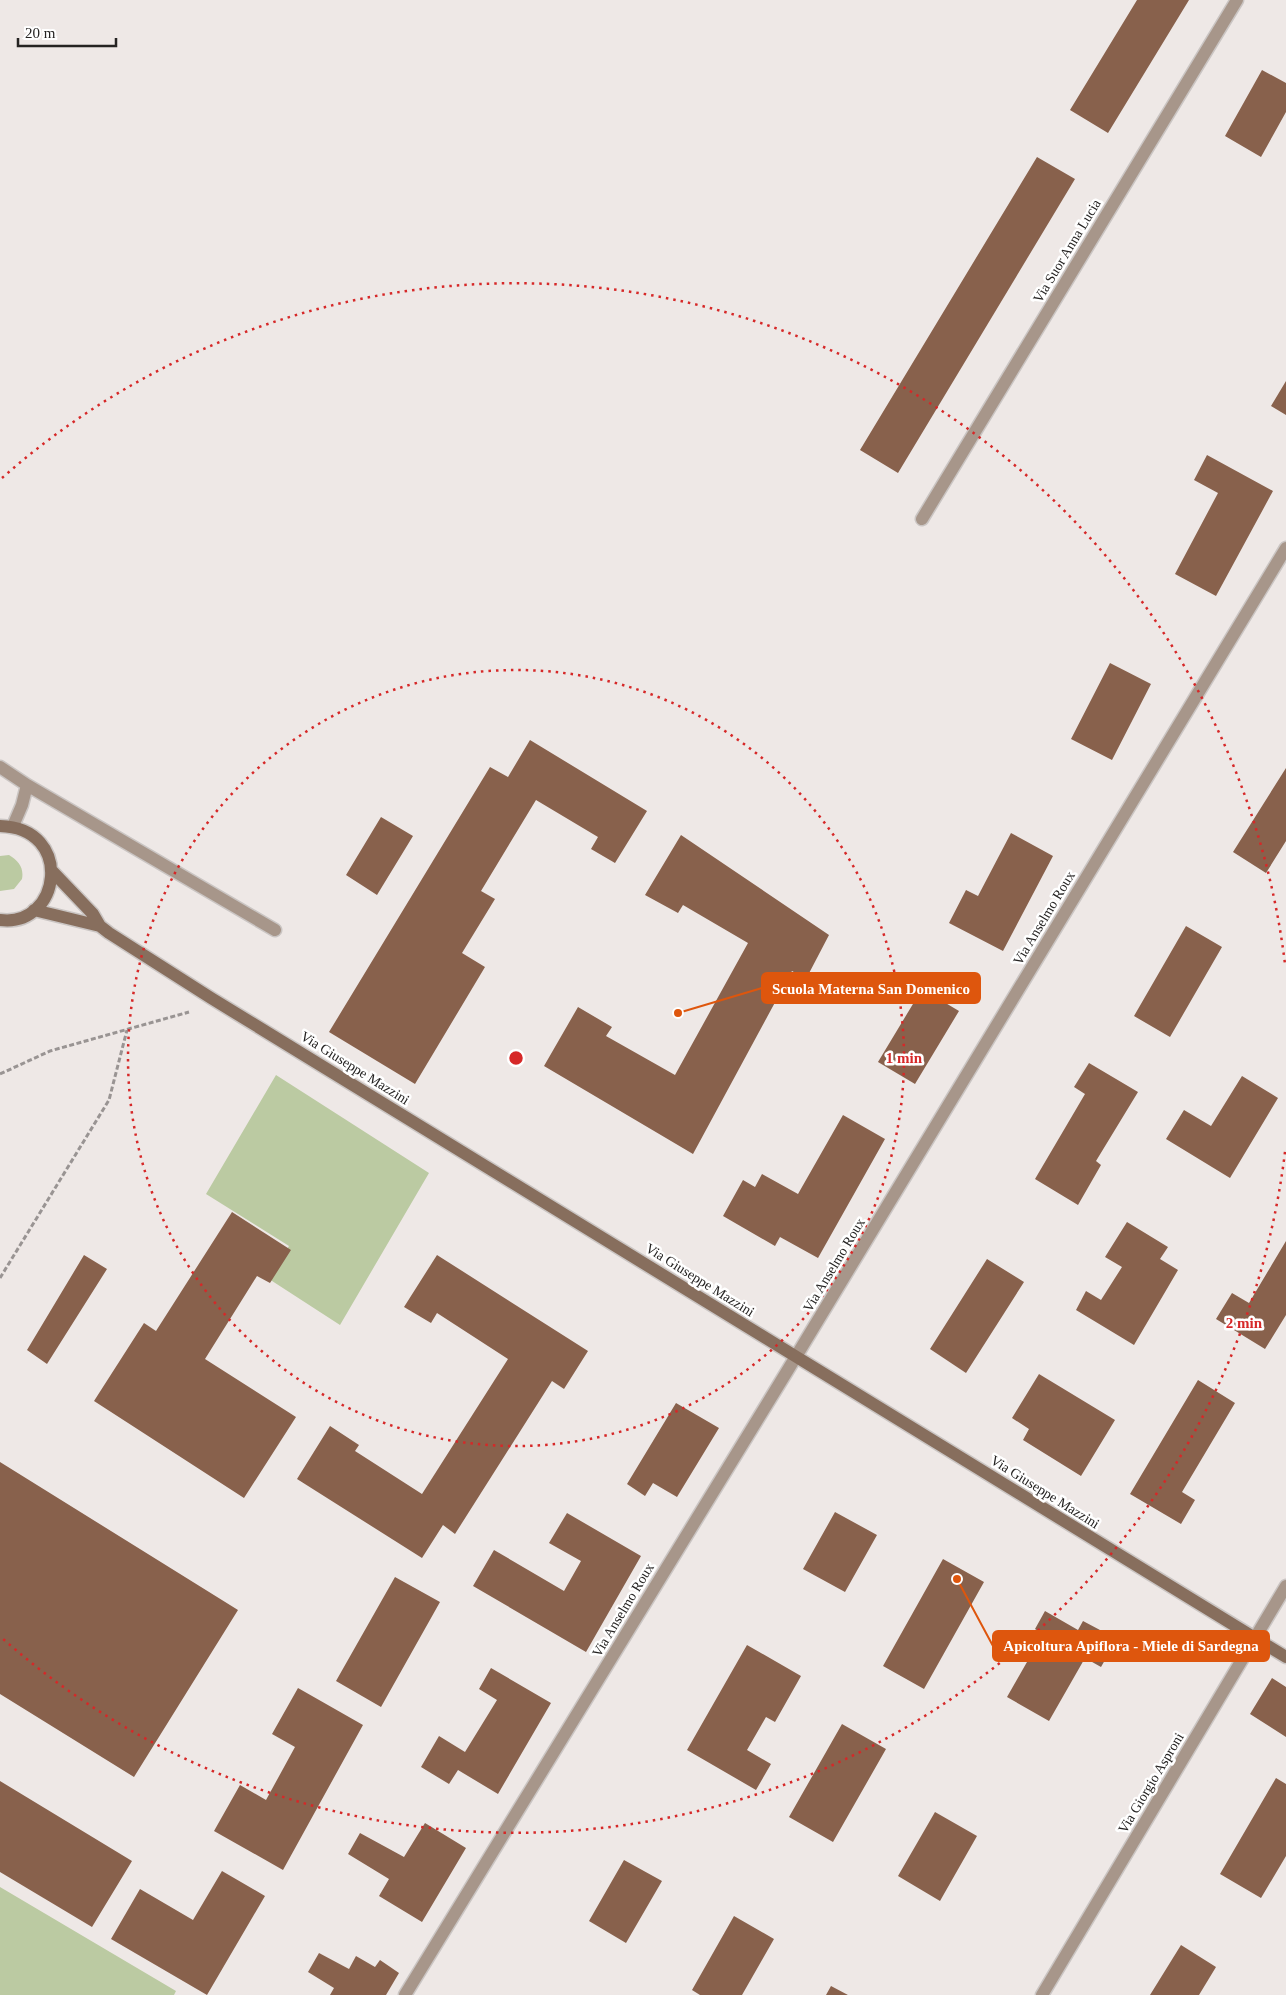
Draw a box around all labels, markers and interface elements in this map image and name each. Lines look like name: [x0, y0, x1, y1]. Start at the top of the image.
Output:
scale bar: [18, 15, 115, 47]
text: 20 m: [25, 25, 56, 41]
street label: Via Suor Anna Lucia: [1030, 196, 1104, 305]
street label: Via Anselmo Roux: [1010, 868, 1078, 968]
callout: Scuola Materna San Domenico: [762, 973, 980, 1003]
text: Scuola Materna San Domenico: [772, 981, 970, 997]
street label: Via Giuseppe Mazzini: [298, 1028, 412, 1108]
centre of rings: [507, 1049, 525, 1067]
text: 1 min: [886, 1050, 923, 1066]
street label: Via Anselmo Roux: [800, 1215, 868, 1315]
street label: Via Giuseppe Mazzini: [643, 1240, 757, 1320]
text: 2 min: [1226, 1315, 1263, 1331]
street label: Via Giuseppe Mazzini: [988, 1452, 1102, 1532]
street label: Via Anselmo Roux: [589, 1560, 657, 1660]
callout: Apicoltura Apiflora - Miele di Sardegna: [993, 1631, 1269, 1661]
text: Apicoltura Apiflora - Miele di Sardegna: [1003, 1638, 1259, 1654]
street label: Via Giorgio Asproni: [1115, 1730, 1187, 1836]

